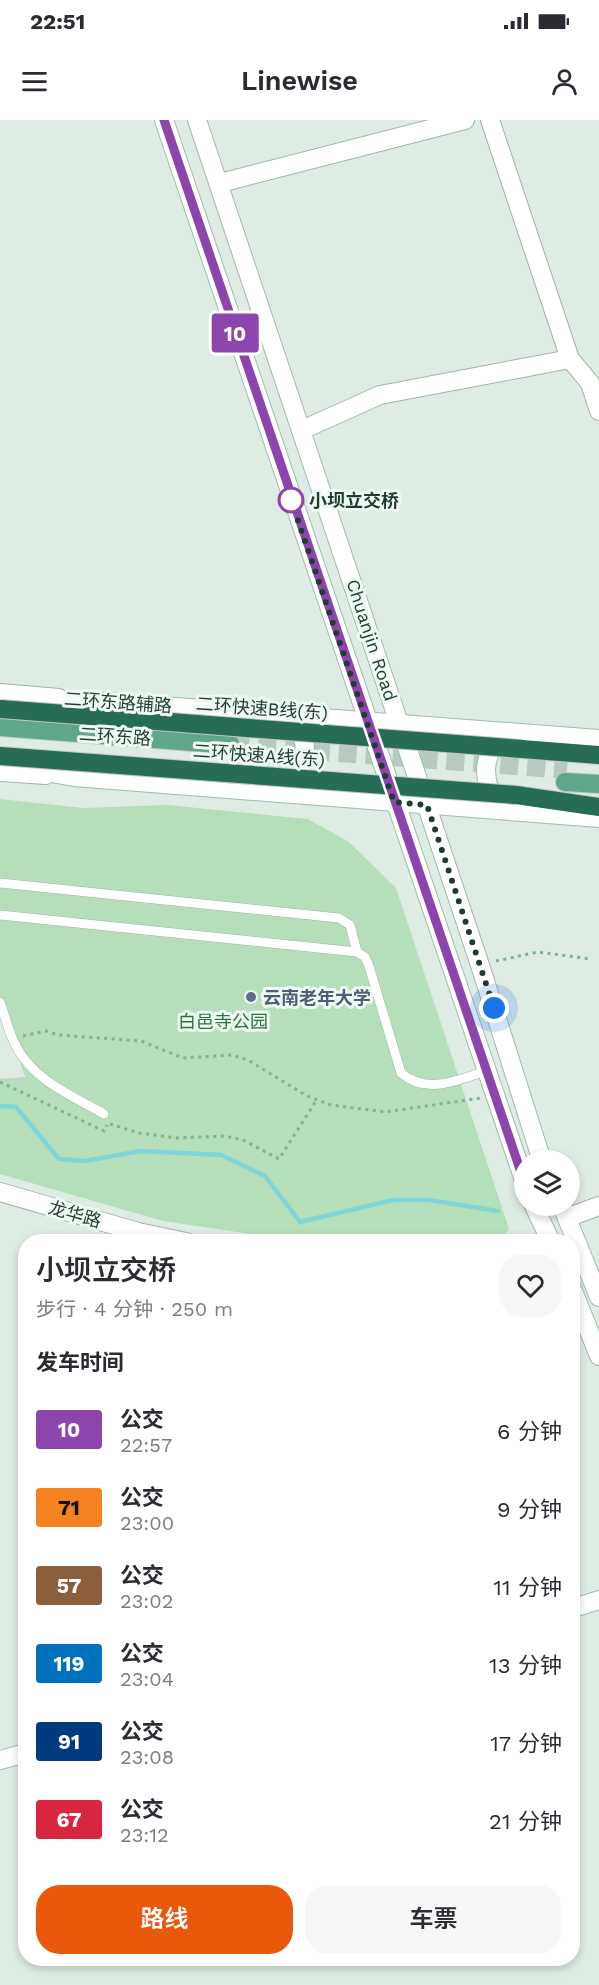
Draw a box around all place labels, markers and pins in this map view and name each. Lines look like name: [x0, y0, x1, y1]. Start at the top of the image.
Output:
marker: 小坝立交桥: [278, 487, 304, 513]
place label: 小坝立交桥: [309, 490, 399, 511]
place label: 云南老年大学: [263, 987, 371, 1008]
marker: 云南老年大学: [244, 990, 258, 1004]

